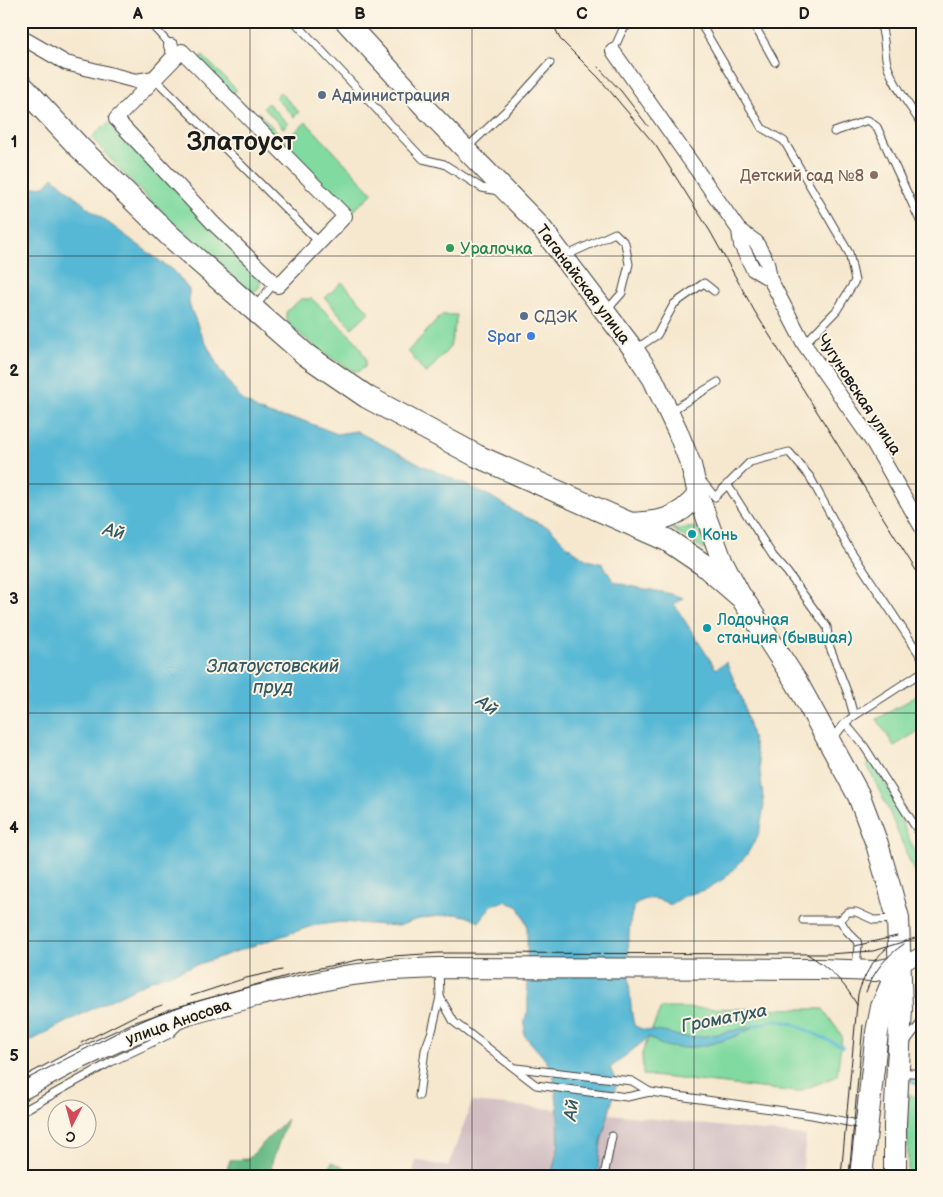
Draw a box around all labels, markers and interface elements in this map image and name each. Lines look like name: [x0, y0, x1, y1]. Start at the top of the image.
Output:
text: A: [132, 5, 143, 24]
text: B: [354, 5, 366, 24]
text: C: [576, 5, 588, 24]
text: D: [798, 5, 810, 24]
place label: Администрация: [331, 87, 450, 106]
marker: Администрация: [316, 89, 328, 101]
district label: Златоуст: [186, 127, 296, 158]
text: 1: [11, 133, 17, 152]
place label: Детский сад №8: [740, 167, 864, 186]
marker: Детский сад №8: [868, 169, 880, 181]
street label: Таганайская улица: [532, 221, 634, 349]
place label: Уралочка: [460, 240, 533, 259]
marker: Уралочка: [444, 242, 456, 254]
place label: СДЭК: [534, 308, 578, 327]
marker: СДЭК: [518, 310, 530, 322]
place label: Spar: [487, 328, 521, 347]
marker: Spar: [525, 330, 537, 342]
street label: Чугуновская улица: [813, 331, 905, 459]
text: 2: [9, 362, 19, 381]
water label: Ай: [100, 518, 127, 544]
place label: Конь: [702, 526, 738, 545]
marker: Конь: [686, 528, 698, 540]
text: 3: [9, 590, 19, 609]
place label: Лодочная станция (бывшая): [716, 611, 853, 648]
marker: Лодочная станция (бывшая): [701, 622, 713, 634]
water label: Златоустовский пруд: [207, 656, 339, 698]
water label: Ай: [471, 690, 501, 720]
text: 4: [9, 819, 19, 838]
street label: улица Аносова: [124, 995, 234, 1049]
water label: Громатуха: [679, 1000, 769, 1037]
text: 5: [9, 1047, 19, 1066]
water label: Ай: [560, 1098, 583, 1123]
north arrow: [48, 1100, 98, 1150]
text: С: [65, 1127, 76, 1145]

